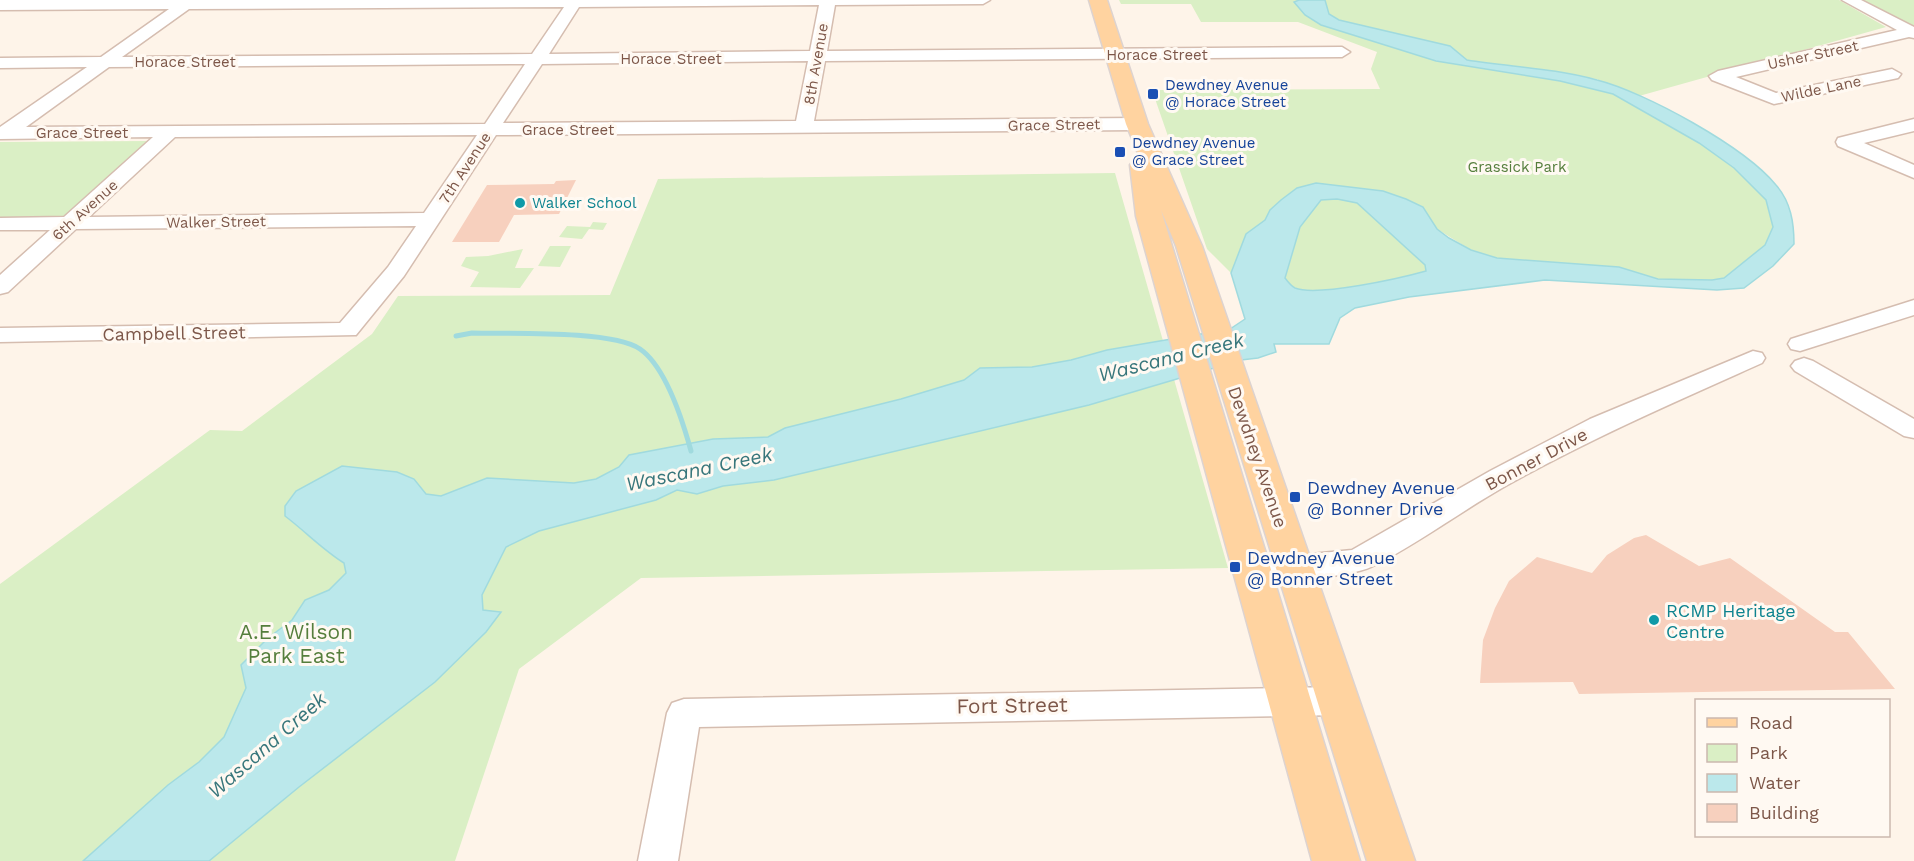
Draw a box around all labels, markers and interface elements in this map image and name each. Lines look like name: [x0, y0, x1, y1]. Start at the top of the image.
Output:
street label: 8th Avenue: [800, 22, 832, 106]
street label: Usher Street: [1766, 36, 1861, 73]
street label: Horace Street: [1106, 46, 1209, 64]
street label: Horace Street: [620, 50, 723, 68]
street label: Horace Street: [134, 53, 237, 71]
street label: Wilde Lane: [1779, 72, 1863, 106]
place label: Dewdney Avenue @ Horace Street: [1165, 76, 1289, 111]
marker: Dewdney Avenue @ Horace Street: [1146, 87, 1160, 101]
street label: Grace Street: [1008, 115, 1101, 135]
street label: Grace Street: [522, 121, 615, 139]
street label: Grace Street: [36, 124, 129, 142]
street label: 7th Avenue: [435, 129, 495, 207]
place label: Dewdney Avenue @ Grace Street: [1132, 134, 1256, 169]
marker: Dewdney Avenue @ Grace Street: [1113, 145, 1127, 159]
park label: Grassick Park: [1467, 158, 1567, 176]
street label: 6th Avenue: [48, 176, 122, 244]
place label: Walker School: [532, 194, 637, 212]
marker: Walker School: [513, 196, 527, 210]
street label: Walker Street: [166, 212, 267, 232]
street label: Campbell Street: [102, 321, 246, 345]
water label: Wascana Creek: [1096, 327, 1247, 387]
street label: Dewdney Avenue: [1224, 384, 1292, 530]
street label: Bonner Drive: [1481, 423, 1591, 495]
water label: Wascana Creek: [624, 442, 775, 496]
place label: Dewdney Avenue @ Bonner Drive: [1307, 477, 1455, 519]
marker: Dewdney Avenue @ Bonner Drive: [1288, 490, 1302, 504]
place label: Dewdney Avenue @ Bonner Street: [1247, 547, 1395, 589]
marker: Dewdney Avenue @ Bonner Street: [1228, 560, 1242, 574]
place label: RCMP Heritage Centre: [1666, 600, 1796, 642]
marker: RCMP Heritage Centre: [1647, 613, 1661, 627]
park label: A.E. Wilson Park East: [239, 619, 353, 668]
water label: Wascana Creek: [203, 686, 332, 803]
street label: Fort Street: [956, 692, 1068, 718]
legend: [1695, 699, 1890, 837]
text: Road: [1749, 712, 1793, 733]
text: Park: [1749, 742, 1788, 763]
text: Water: [1749, 772, 1801, 793]
text: Building: [1749, 802, 1819, 823]

